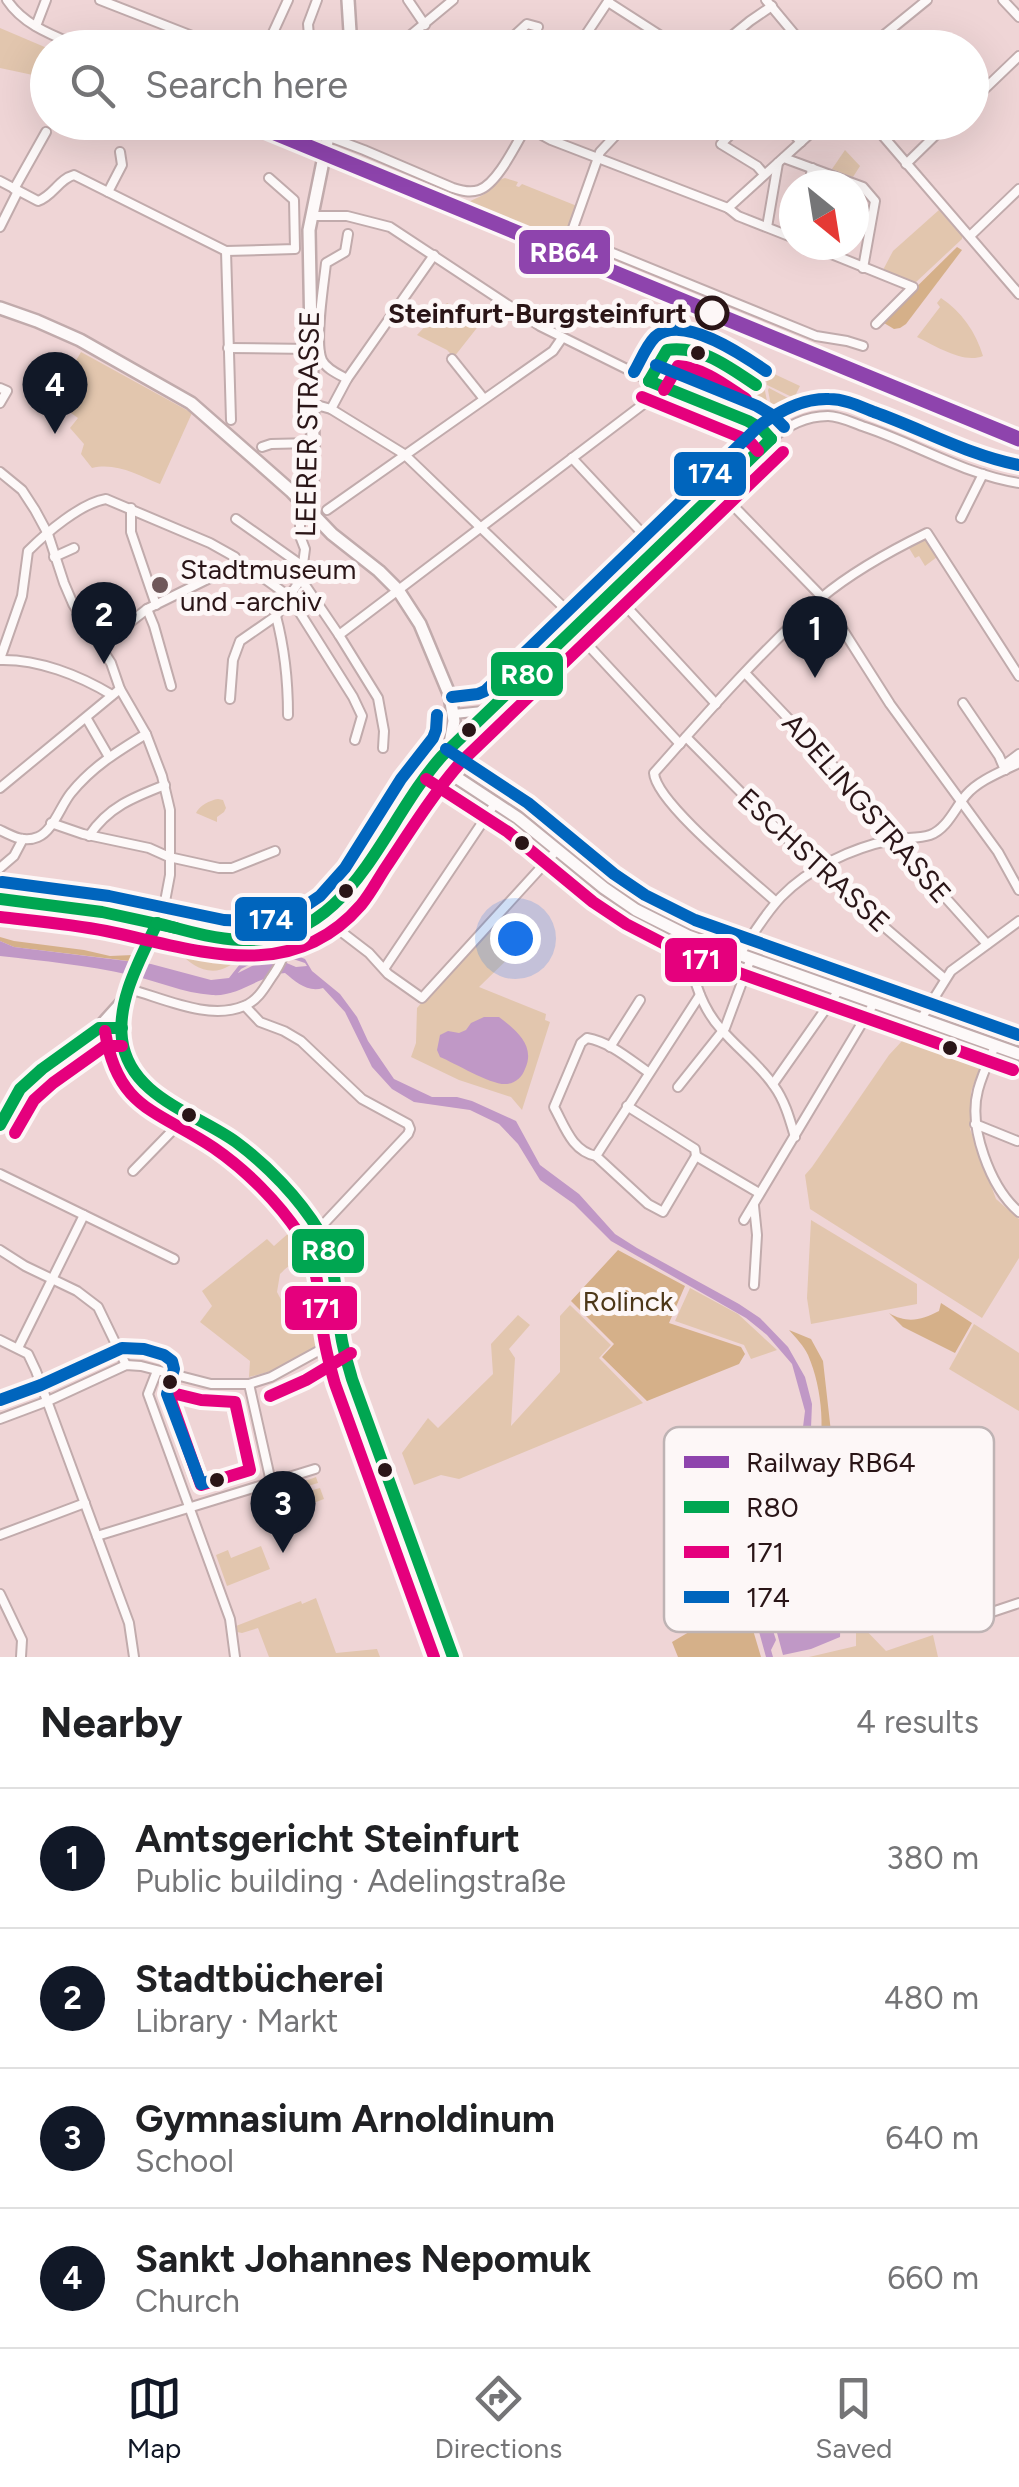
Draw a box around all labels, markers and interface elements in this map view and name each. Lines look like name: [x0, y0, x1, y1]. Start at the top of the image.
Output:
search box: [30, 30, 989, 140]
icon: search: [65, 58, 120, 113]
text: Search here: [145, 62, 348, 108]
north arrow: [779, 170, 869, 260]
line badge: RB64: [517, 228, 612, 276]
text: RB64: [529, 235, 599, 269]
place label: Steinfurt-Burgsteinfurt: [388, 296, 687, 330]
marker: Steinfurt-Burgsteinfurt: [696, 297, 728, 329]
street label: LEERER STRASSE: [288, 311, 326, 537]
unlabelled marker: [688, 343, 708, 363]
pin: 4: [22, 352, 88, 434]
line badge: 174: [672, 450, 748, 498]
text: 174: [687, 456, 733, 490]
place label: Stadtmuseum und -archiv: [180, 552, 356, 618]
marker: Stadtmuseum und -archiv: [149, 574, 171, 596]
pin: 2: [72, 582, 136, 664]
pin: 1: [782, 596, 848, 678]
line badge: R80: [489, 650, 565, 698]
text: R80: [500, 657, 554, 691]
street label: ADELINGSTRASSE: [775, 706, 959, 910]
unlabelled marker: [459, 720, 479, 740]
street label: ESCHSTRASSE: [731, 781, 897, 939]
unlabelled marker: [512, 833, 532, 853]
unlabelled marker: [336, 881, 356, 901]
line badge: 174: [233, 895, 309, 943]
text: 174: [248, 902, 294, 936]
your location: [490, 913, 541, 964]
line badge: 171: [663, 936, 739, 984]
text: 171: [681, 942, 721, 976]
unlabelled marker: [940, 1038, 960, 1058]
unlabelled marker: [179, 1105, 199, 1125]
line badge: R80: [290, 1227, 366, 1275]
text: R80: [301, 1233, 355, 1267]
line badge: 171: [283, 1284, 359, 1332]
park label: Rolinck: [583, 1284, 674, 1318]
text: 171: [301, 1291, 341, 1325]
unlabelled marker: [160, 1372, 180, 1392]
legend: [664, 1427, 994, 1632]
text: Railway RB64: [746, 1445, 916, 1479]
unlabelled marker: [375, 1460, 395, 1480]
unlabelled marker: [207, 1470, 227, 1490]
pin: 3: [250, 1470, 316, 1553]
text: R80: [746, 1490, 799, 1524]
text: 171: [746, 1535, 784, 1569]
text: 174: [746, 1580, 790, 1614]
text: Nearby: [40, 1697, 182, 1748]
text: 4 results: [856, 1703, 979, 1741]
text: Amtsgericht Steinfurt: [135, 1816, 520, 1862]
text: 1: [66, 1839, 79, 1877]
text: 380 m: [886, 1839, 979, 1877]
text: Public building · Adelingstraße: [135, 1862, 566, 1900]
text: Stadtbücherei: [135, 1956, 384, 2002]
text: 2: [63, 1979, 82, 2017]
text: 480 m: [884, 1979, 979, 2017]
text: Library · Markt: [135, 2002, 338, 2040]
text: Gymnasium Arnoldinum: [135, 2096, 555, 2142]
text: 3: [64, 2119, 81, 2157]
text: 640 m: [885, 2119, 979, 2157]
text: School: [135, 2142, 234, 2180]
text: Sankt Johannes Nepomuk: [135, 2236, 591, 2282]
text: 4: [62, 2259, 83, 2297]
text: 660 m: [887, 2259, 979, 2297]
text: Church: [135, 2282, 240, 2320]
tab: Map: [127, 2371, 182, 2465]
tab: Directions: [435, 2371, 562, 2465]
tab: Saved: [815, 2371, 892, 2465]

